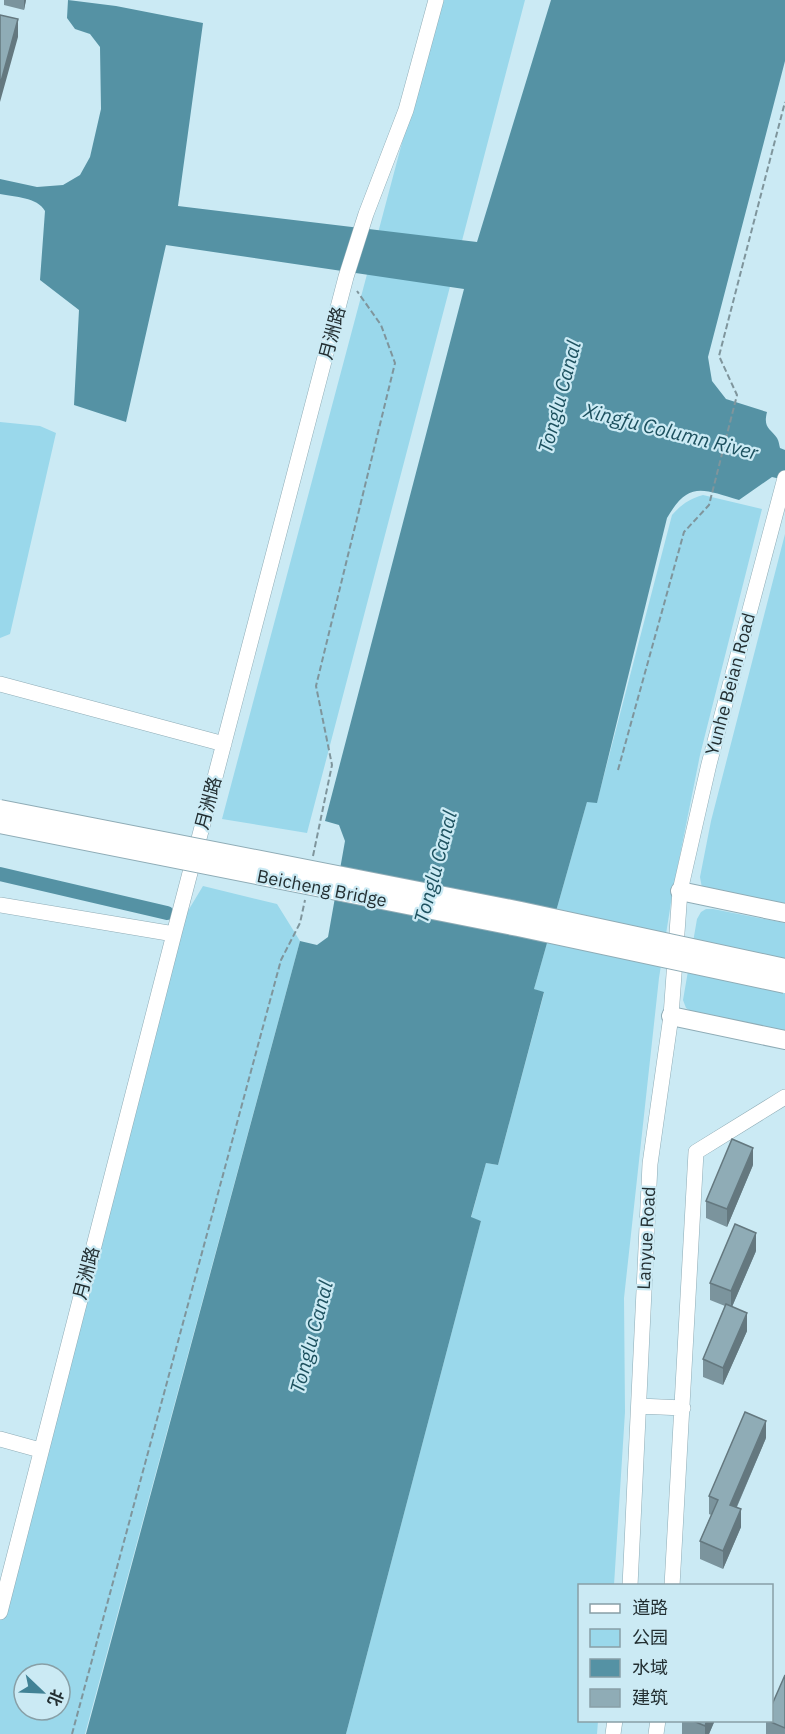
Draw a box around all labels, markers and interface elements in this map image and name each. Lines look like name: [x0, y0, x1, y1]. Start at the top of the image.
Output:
street label: 月洲路: [314, 304, 350, 362]
water label: Tonglu Canal: [531, 337, 587, 456]
water label: Xingfu Column River: [580, 396, 762, 466]
street label: Yunhe Beian Road: [700, 610, 760, 758]
street label: 月洲路: [190, 774, 226, 832]
water label: Tonglu Canal: [407, 807, 463, 926]
street label: Beicheng Bridge: [255, 864, 389, 912]
street label: Lanyue Road: [632, 1186, 660, 1290]
street label: 月洲路: [68, 1244, 104, 1302]
water label: Tonglu Canal: [283, 1277, 339, 1396]
legend: [578, 1584, 773, 1722]
text: 道路: [632, 1596, 668, 1619]
text: 公园: [632, 1626, 668, 1649]
text: 水域: [632, 1656, 668, 1679]
north arrow: [12, 1662, 72, 1722]
text: 建筑: [632, 1686, 668, 1709]
text: 北: [43, 1687, 68, 1709]

